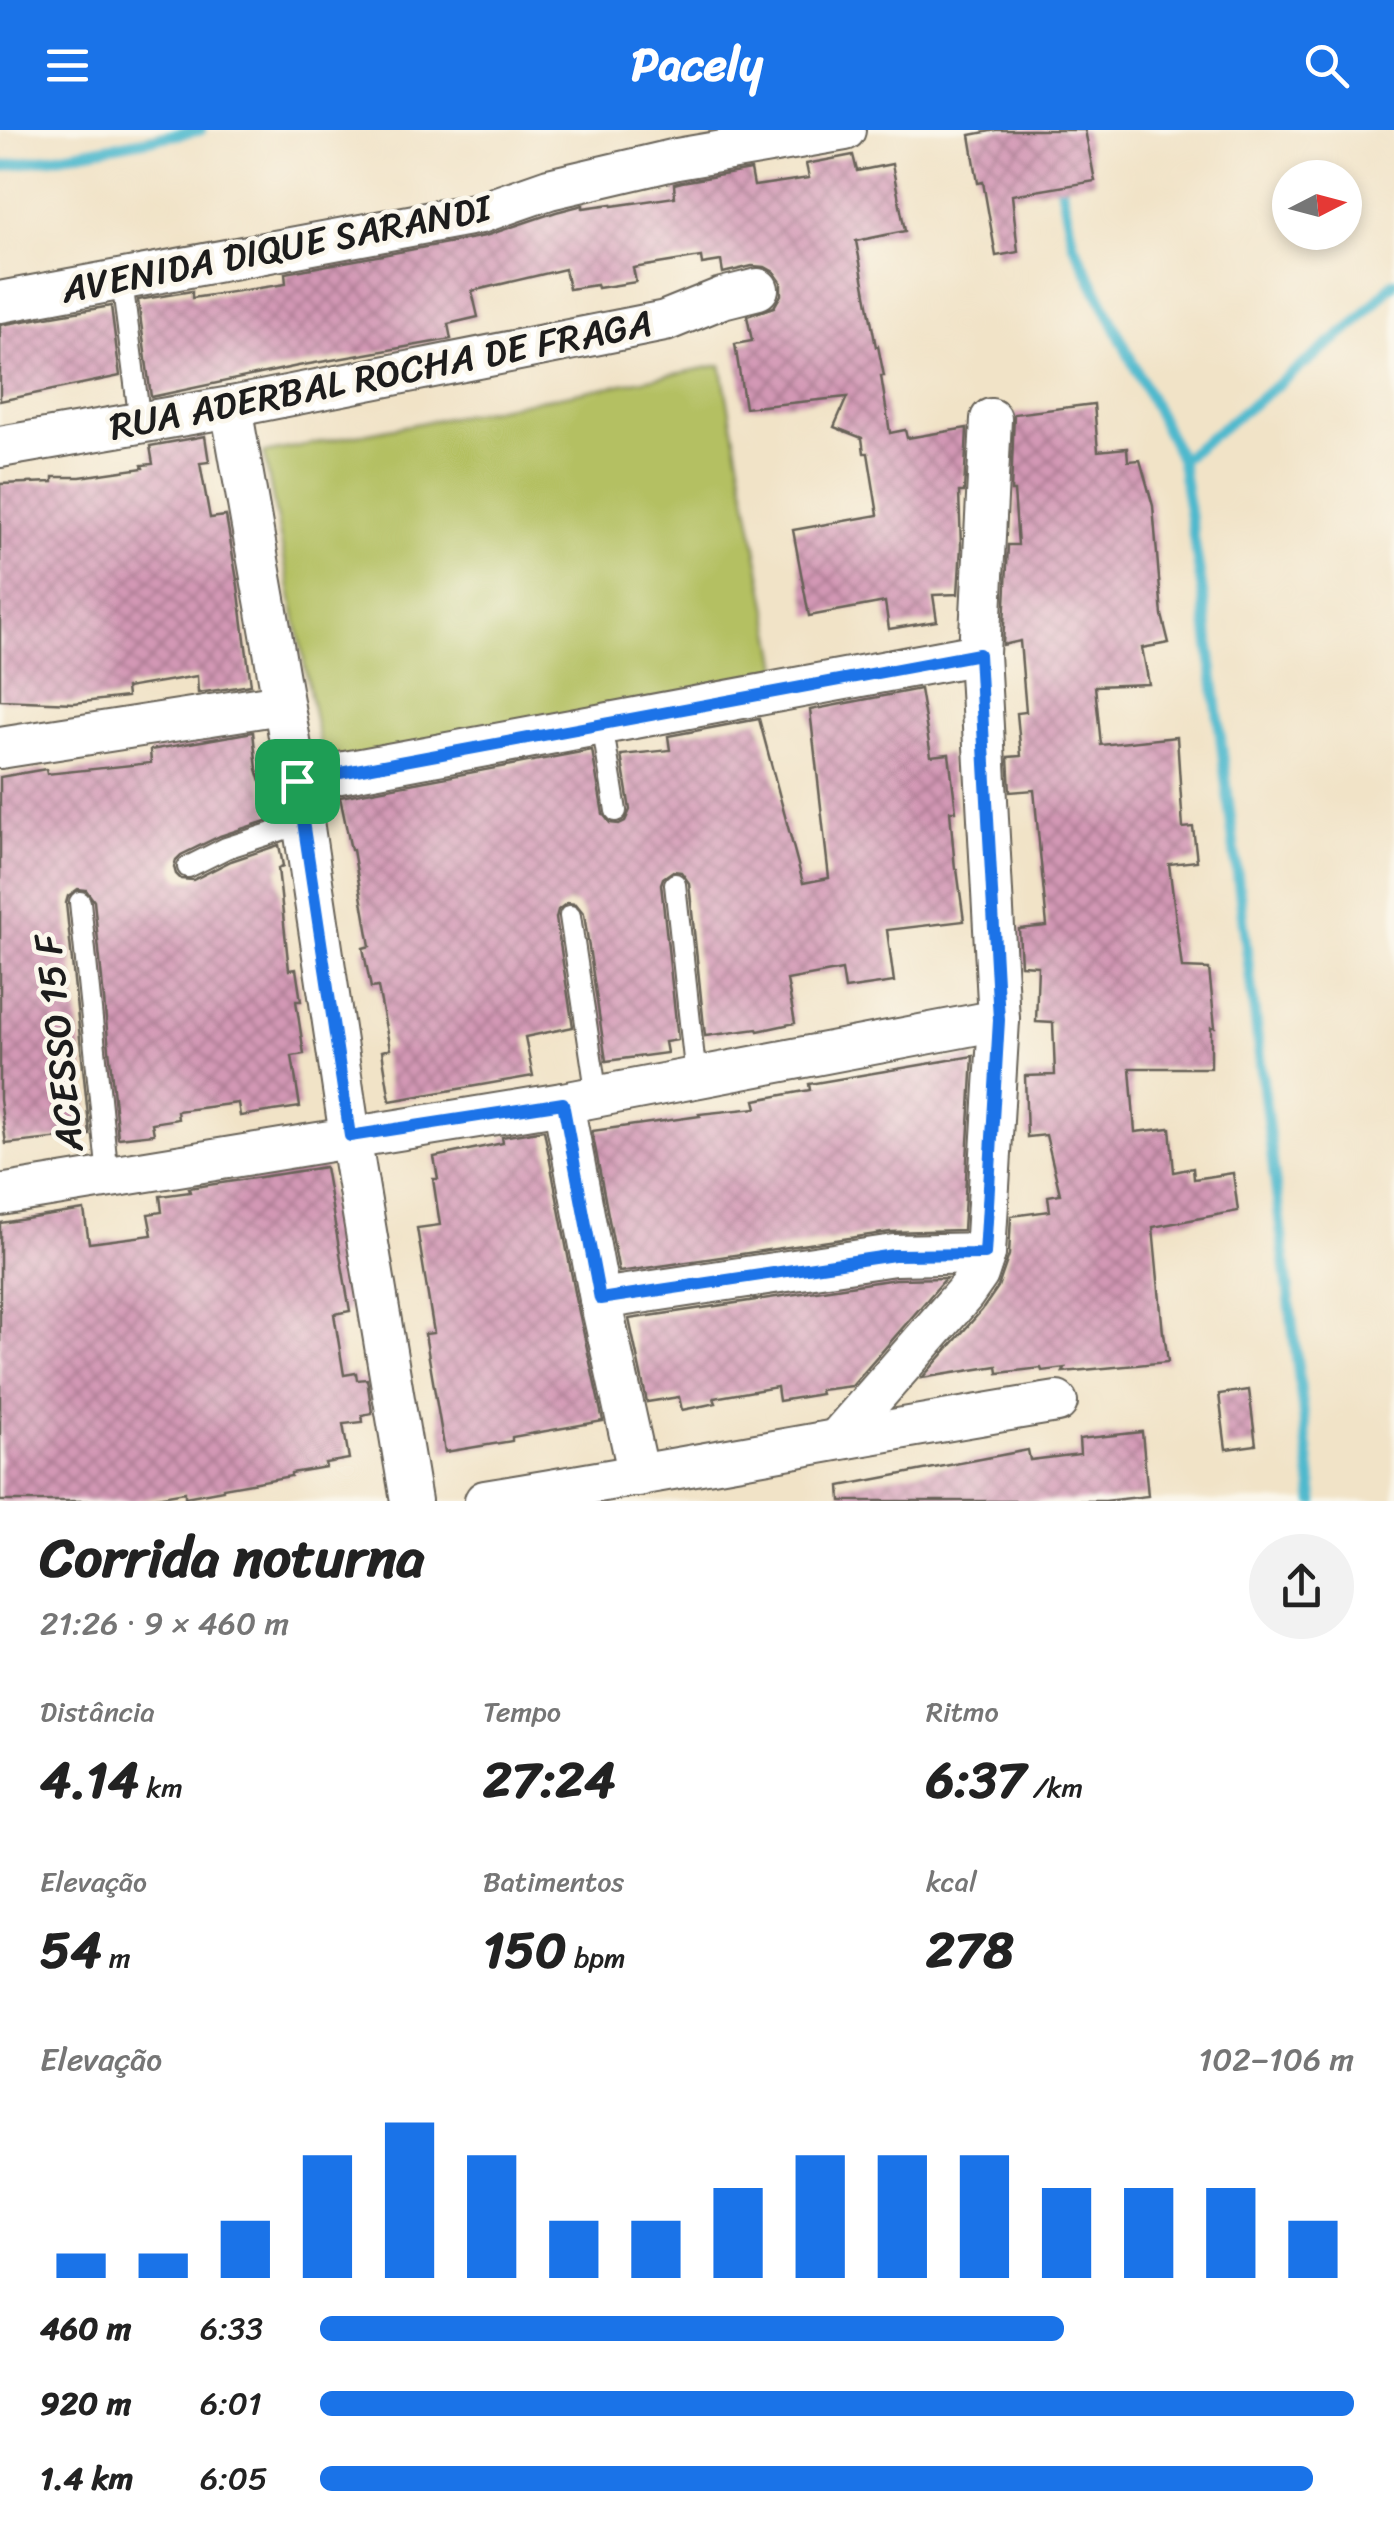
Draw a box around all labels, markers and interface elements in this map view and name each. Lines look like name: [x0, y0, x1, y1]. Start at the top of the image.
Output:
text: Pacely: [631, 25, 763, 105]
icon: menu: [40, 38, 95, 93]
icon: search: [1299, 38, 1354, 93]
north arrow: [1272, 160, 1362, 250]
map controls: [1272, 160, 1362, 250]
street label: AVENIDA DIQUE SARANDI: [55, 174, 498, 324]
street label: RUA ADERBAL ROCHA DE FRAGA: [104, 289, 658, 461]
pin: [255, 739, 340, 824]
icon: arrive: [270, 754, 325, 809]
street label: ACESSO 15 F: [14, 930, 104, 1156]
text: Corrida noturna: [40, 1509, 424, 1606]
button: share: [1249, 1534, 1354, 1639]
text: 21:26 · 9 × 460 m: [40, 1595, 289, 1652]
text: Distância: [40, 1687, 155, 1736]
text: Tempo: [483, 1687, 561, 1736]
text: Ritmo: [926, 1687, 999, 1736]
text: 4.14: [40, 1736, 139, 1825]
text: 27:24: [483, 1736, 616, 1825]
text: 6:37: [926, 1736, 1026, 1825]
text: km: [139, 1763, 183, 1812]
text: /km: [1026, 1763, 1083, 1812]
text: Elevação: [40, 1857, 147, 1906]
text: Batimentos: [483, 1857, 624, 1906]
text: kcal: [926, 1857, 977, 1906]
text: 54: [40, 1906, 102, 1995]
text: 150: [483, 1906, 567, 1995]
text: 278: [926, 1906, 1014, 1995]
text: m: [102, 1933, 131, 1982]
text: bpm: [567, 1933, 626, 1982]
text: Elevação: [40, 2031, 162, 2088]
text: 102–106 m: [1198, 2031, 1354, 2088]
text: 460 m: [40, 2300, 131, 2357]
text: 6:33: [200, 2300, 263, 2357]
text: 920 m: [40, 2375, 131, 2432]
text: 6:01: [200, 2375, 262, 2432]
text: 1.4 km: [40, 2450, 133, 2507]
text: 6:05: [200, 2450, 268, 2507]

